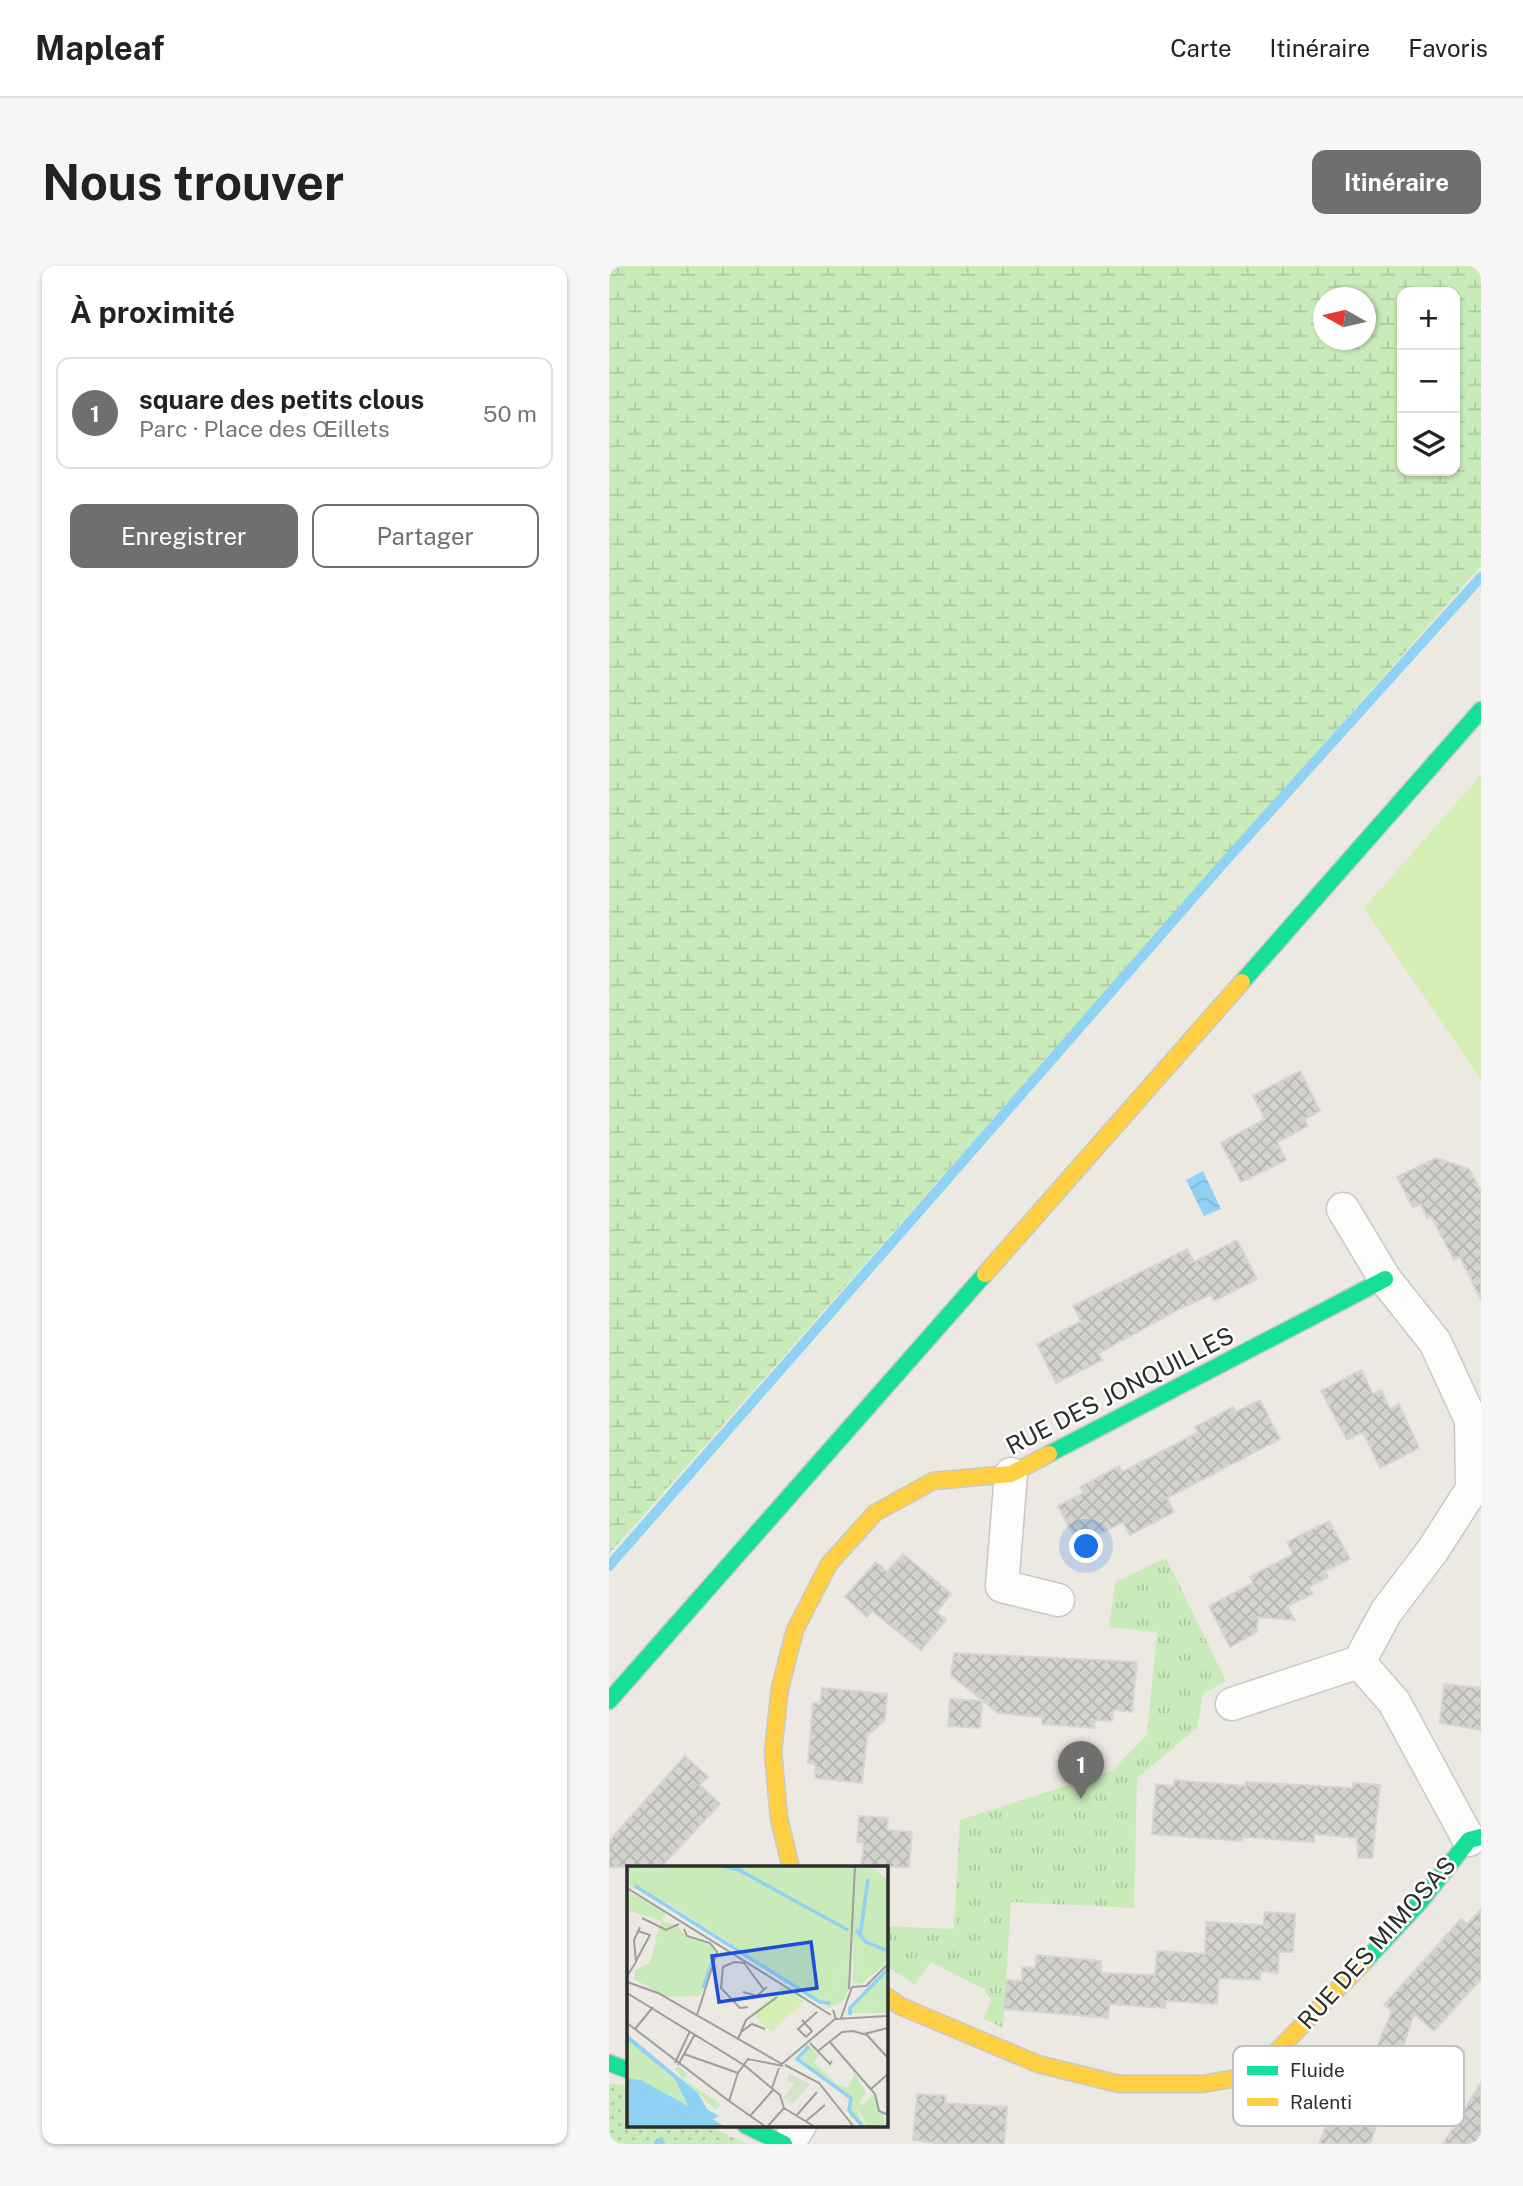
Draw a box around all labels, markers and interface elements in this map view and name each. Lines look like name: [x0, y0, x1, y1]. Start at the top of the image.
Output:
text: Mapleaf: [35, 29, 164, 67]
text: Carte: [1170, 34, 1232, 62]
text: Itinéraire: [1270, 34, 1370, 62]
text: Favoris: [1408, 34, 1488, 62]
button: Itinéraire: [1312, 150, 1481, 214]
text: Nous trouver: [42, 153, 344, 211]
north arrow: [1313, 287, 1376, 350]
map controls: [1397, 287, 1460, 476]
button: +: [1397, 287, 1460, 350]
text: À proximité: [70, 294, 235, 330]
button: −: [1397, 350, 1460, 413]
text: square des petits clous: [139, 384, 424, 415]
text: 1: [90, 400, 100, 427]
text: 50 m: [483, 400, 537, 427]
button: layers: [1397, 413, 1460, 476]
text: Parc · Place des Œillets: [139, 415, 390, 442]
button: Enregistrer: [70, 504, 298, 568]
button: Partager: [312, 504, 539, 568]
street label: RUE DES JONQUILLES: [1001, 1320, 1238, 1460]
your location: [1069, 1529, 1103, 1563]
pin: 1: [1058, 1741, 1104, 1799]
street label: RUE DES MIMOSAS: [1292, 1850, 1461, 2034]
inset map: [627, 1866, 887, 2126]
legend: [1233, 2046, 1464, 2126]
text: Fluide: [1290, 2059, 1345, 2081]
text: Ralenti: [1290, 2091, 1352, 2113]

